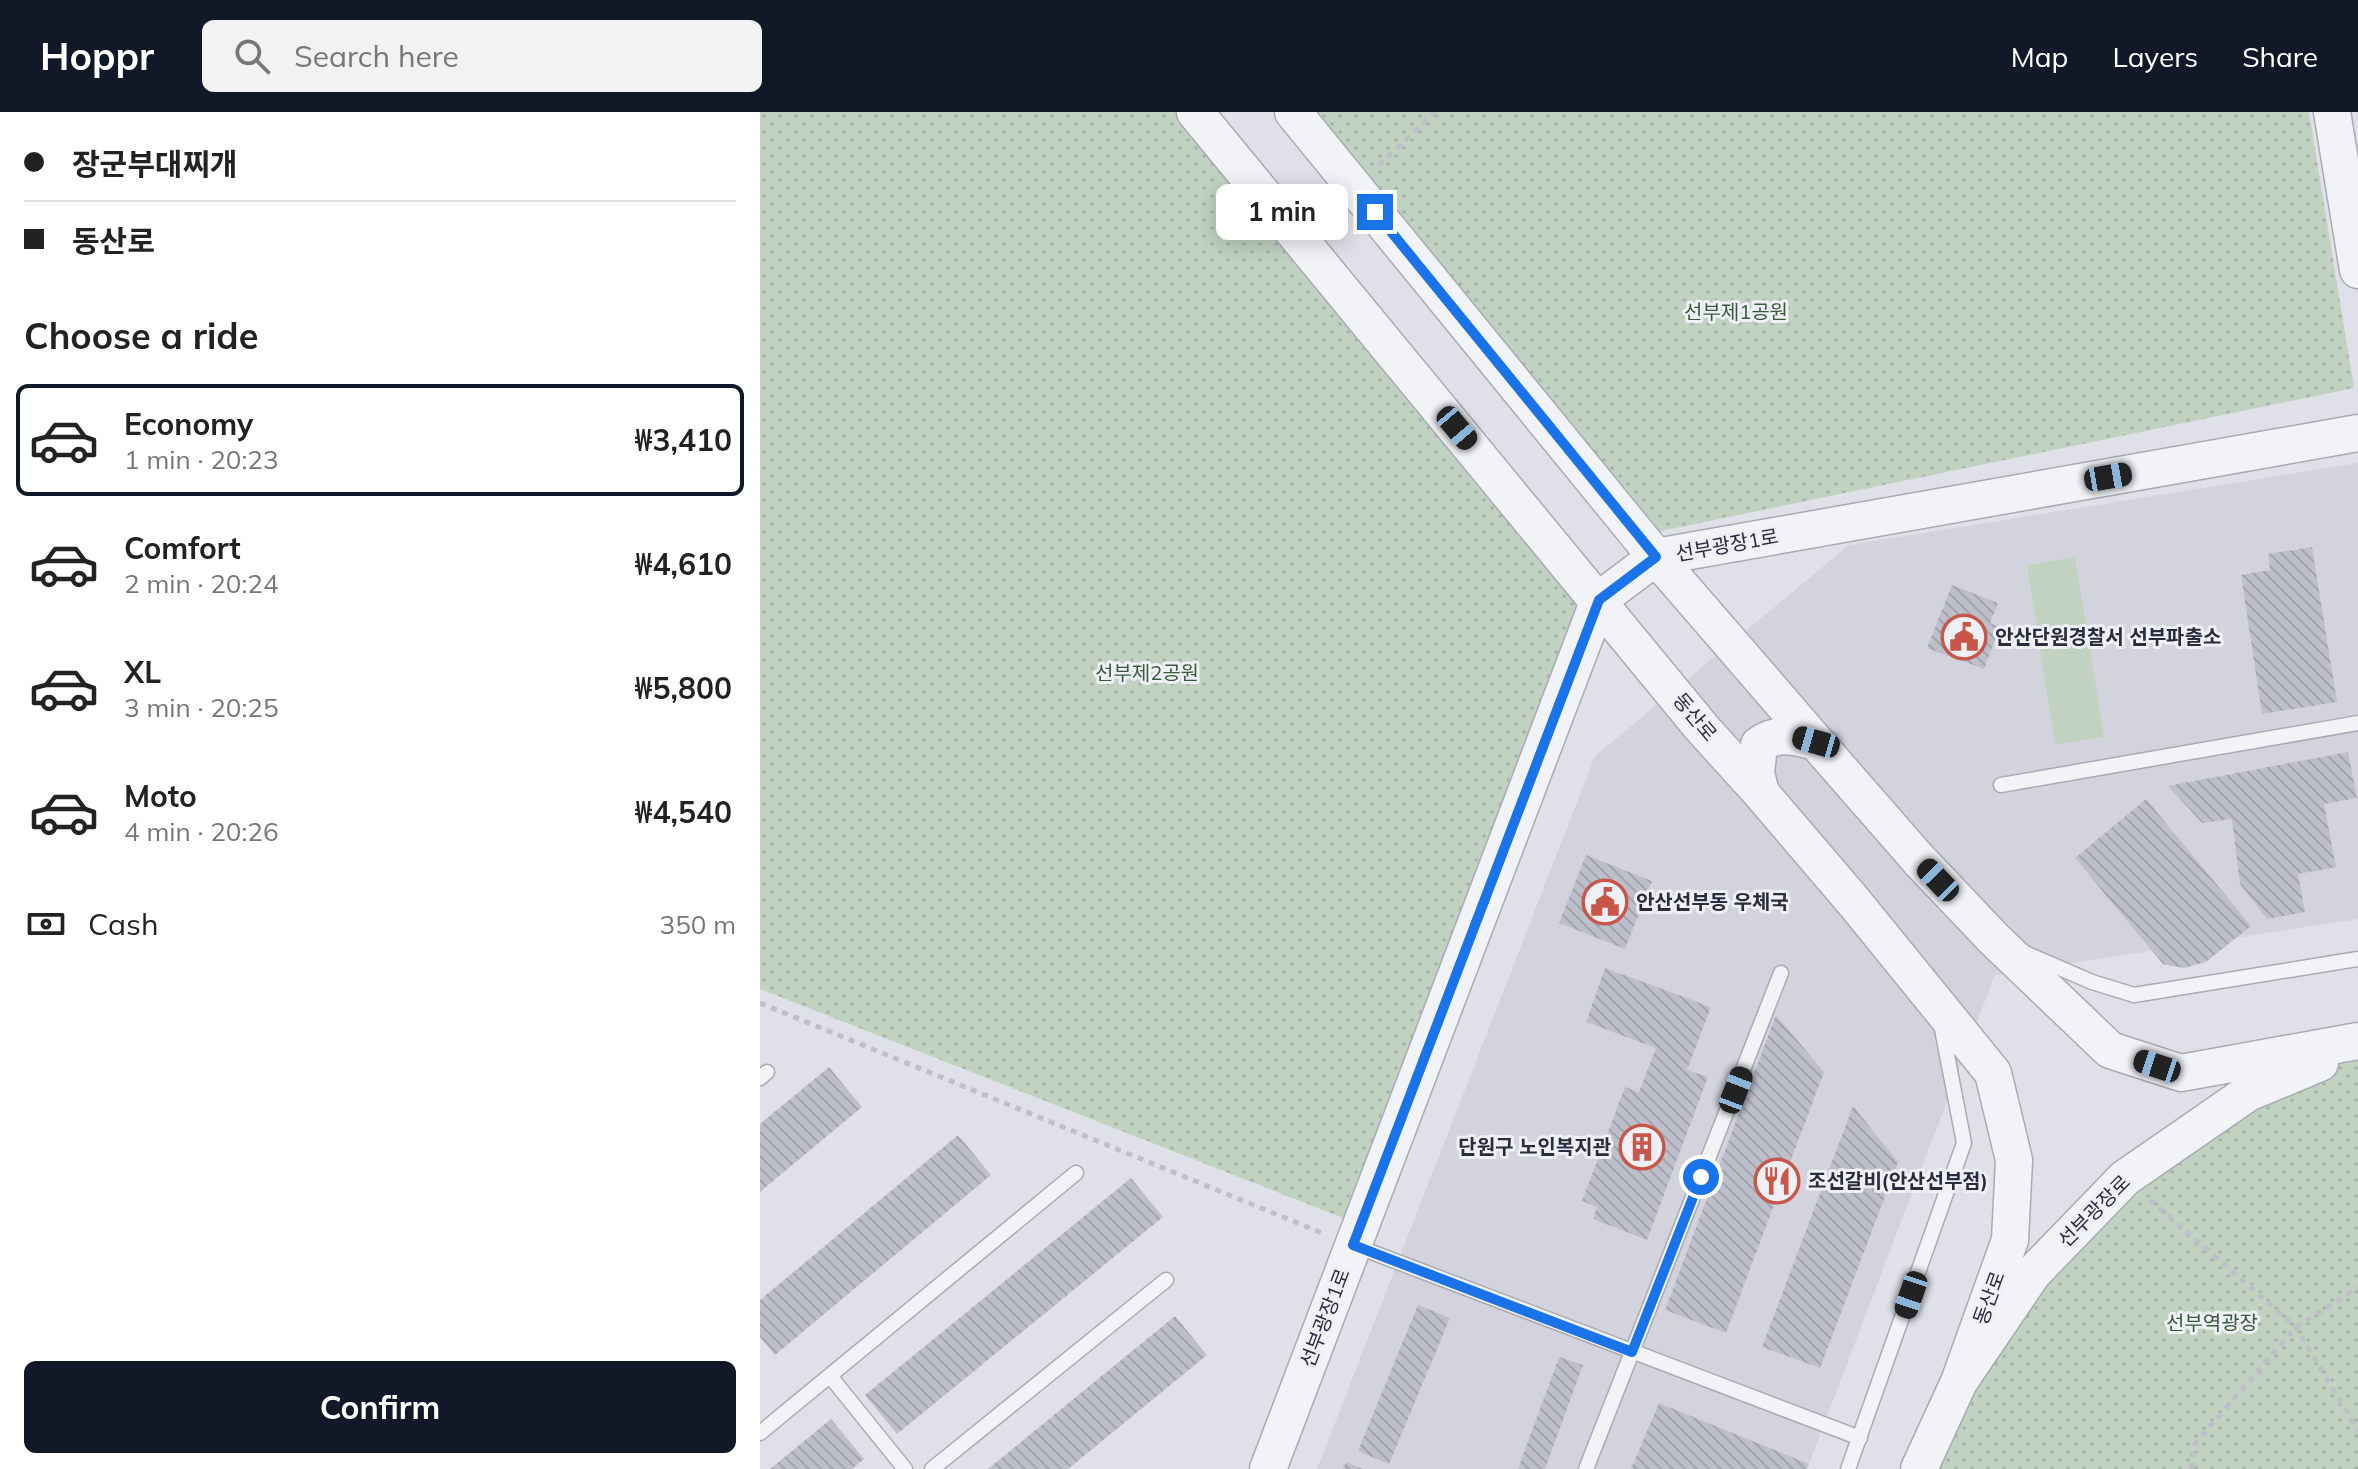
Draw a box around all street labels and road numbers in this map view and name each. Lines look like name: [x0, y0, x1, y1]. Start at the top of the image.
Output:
street label: 선부광장1로: [1674, 523, 1780, 566]
street label: 동산로: [1668, 687, 1723, 746]
street label: 선부광장로: [2052, 1169, 2135, 1252]
street label: 선부광장1로: [1294, 1265, 1355, 1371]
street label: 동산로: [1967, 1268, 2010, 1328]

